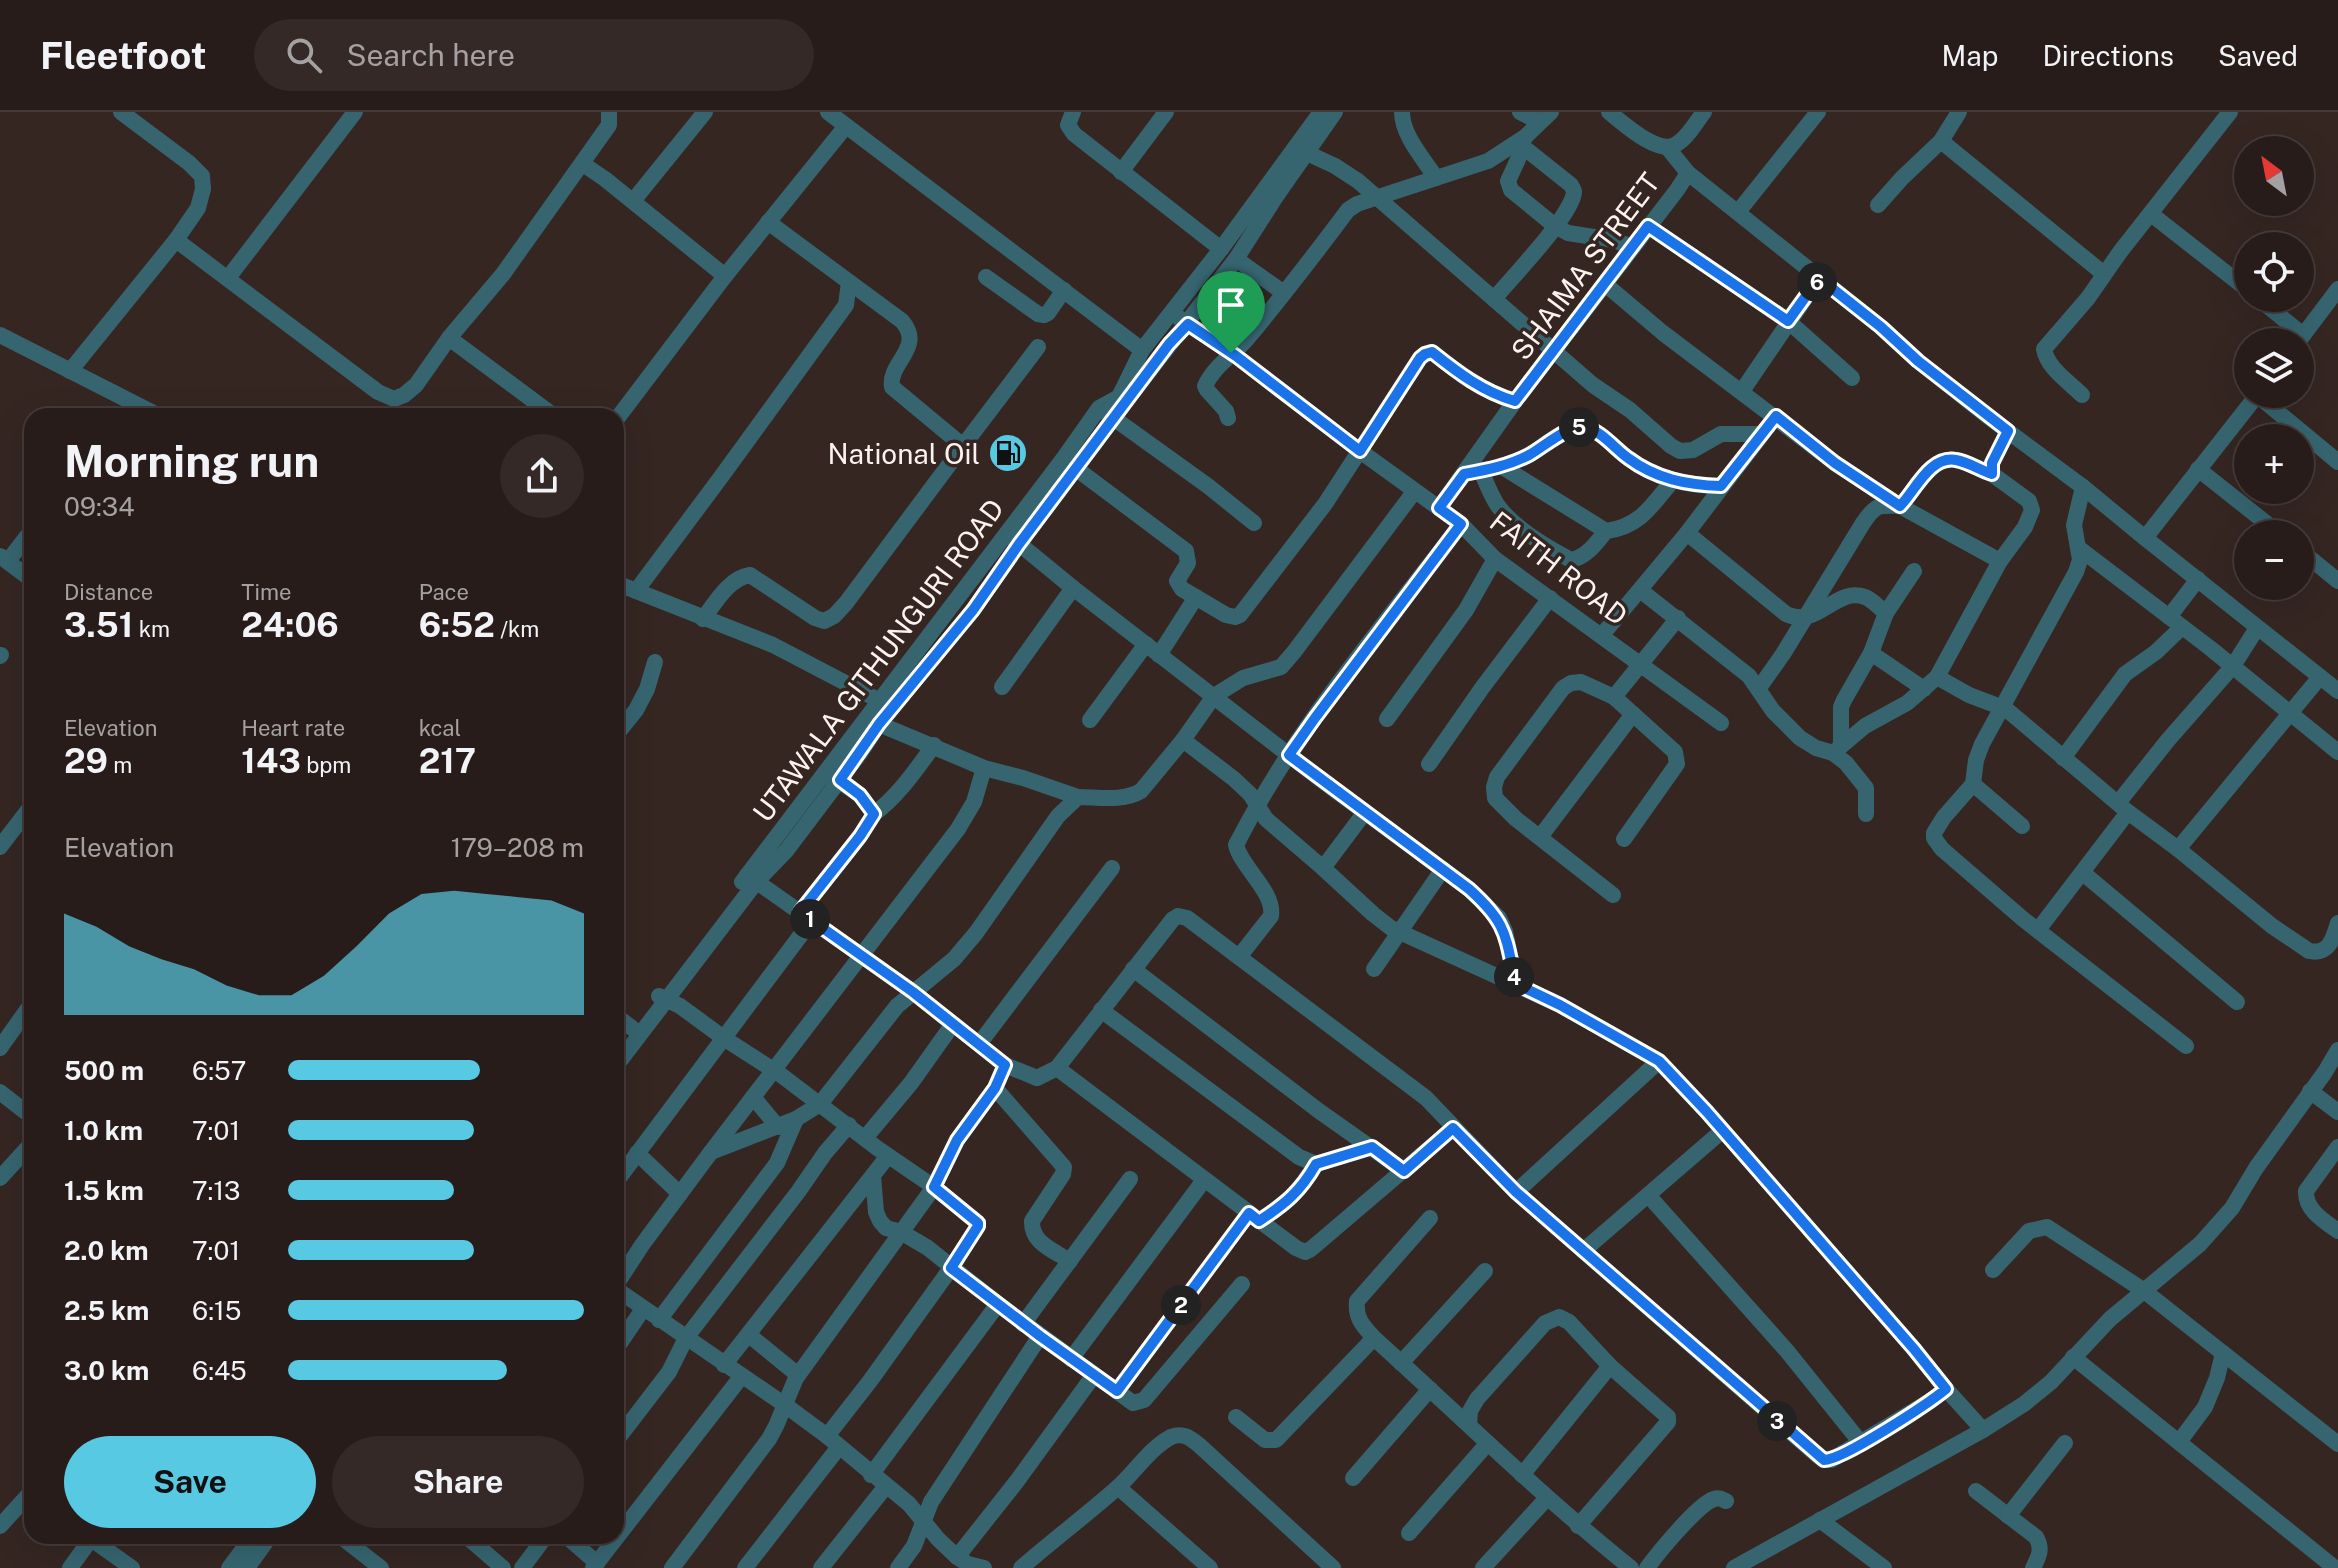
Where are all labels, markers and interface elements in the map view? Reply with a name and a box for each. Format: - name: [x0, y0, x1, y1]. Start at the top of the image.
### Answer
- search box: [254, 19, 814, 91]
- text: Fleetfoot: [40, 33, 206, 78]
- icon: search: [282, 33, 326, 77]
- text: Search here: [346, 37, 515, 73]
- text: Map: [1942, 39, 1998, 72]
- text: Directions: [2042, 39, 2174, 72]
- text: Saved: [2218, 39, 2298, 72]
- north arrow: [2234, 136, 2314, 216]
- map controls: [2234, 136, 2314, 600]
- street label: SHAIMA STREET: [1504, 166, 1666, 366]
- button: locate: [2234, 232, 2314, 312]
- pin: 6: [1797, 262, 1837, 302]
- text: 6: [1810, 269, 1824, 295]
- pin: [1197, 271, 1265, 353]
- icon: arrive: [1209, 283, 1253, 327]
- button: layers: [2234, 328, 2314, 408]
- pin: 5: [1559, 407, 1599, 447]
- text: 5: [1572, 414, 1586, 440]
- button: +: [2234, 424, 2314, 504]
- fuel station icon: National Oil: [987, 432, 1029, 474]
- button: share: [500, 434, 584, 518]
- text: Morning run: [64, 435, 319, 487]
- place label: National Oil: [828, 437, 980, 470]
- text: 09:34: [64, 491, 135, 522]
- street label: UTAWALA GITHUNGURI ROAD: [746, 492, 1010, 828]
- street label: FAITH ROAD: [1484, 504, 1634, 632]
- button: −: [2234, 520, 2314, 600]
- text: Distance: [64, 579, 153, 605]
- text: Time: [241, 579, 291, 605]
- text: Pace: [419, 579, 469, 605]
- text: 3.51: [64, 605, 133, 645]
- text: 24:06: [241, 605, 339, 645]
- text: 6:52: [419, 605, 495, 645]
- text: km: [133, 616, 170, 642]
- text: /km: [495, 616, 539, 642]
- text: Elevation: [64, 715, 157, 741]
- text: Heart rate: [241, 715, 345, 741]
- text: kcal: [419, 715, 461, 741]
- text: 29: [64, 741, 108, 781]
- text: 143: [241, 741, 301, 781]
- text: 217: [419, 741, 476, 781]
- text: m: [108, 752, 132, 778]
- text: bpm: [301, 752, 351, 778]
- text: Elevation: [64, 832, 174, 863]
- text: 179–208 m: [451, 832, 584, 863]
- pin: 1: [790, 899, 830, 939]
- text: 1: [805, 906, 815, 932]
- pin: 4: [1494, 957, 1534, 997]
- text: 4: [1507, 964, 1521, 990]
- text: 500 m: [64, 1055, 144, 1086]
- text: 6:57: [192, 1055, 246, 1086]
- text: 1.0 km: [64, 1115, 143, 1146]
- text: 7:01: [192, 1115, 240, 1146]
- text: 1.5 km: [64, 1175, 144, 1206]
- text: 7:13: [192, 1175, 240, 1206]
- text: 2.0 km: [64, 1235, 149, 1266]
- text: 7:01: [192, 1235, 240, 1266]
- pin: 2: [1161, 1285, 1201, 1325]
- text: 2: [1174, 1292, 1188, 1318]
- text: 2.5 km: [64, 1295, 149, 1326]
- text: 6:15: [192, 1295, 241, 1326]
- text: 3.0 km: [64, 1355, 149, 1386]
- text: 6:45: [192, 1355, 247, 1386]
- pin: 3: [1757, 1401, 1797, 1441]
- text: 3: [1770, 1408, 1784, 1434]
- button: Save: [64, 1436, 316, 1528]
- button: Share: [332, 1436, 584, 1528]

